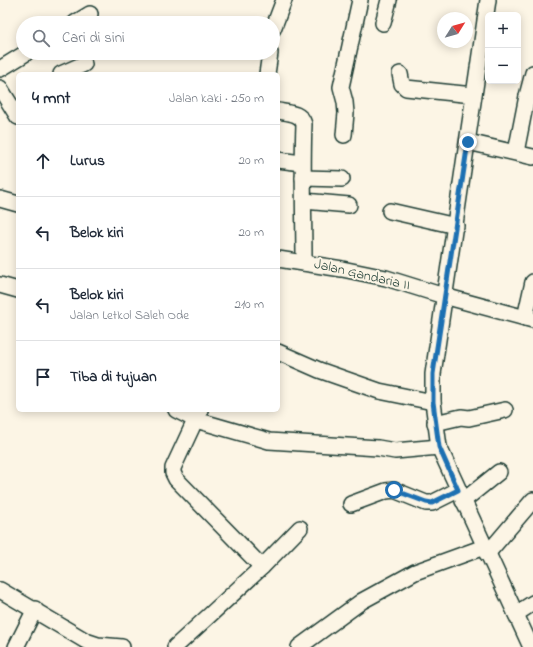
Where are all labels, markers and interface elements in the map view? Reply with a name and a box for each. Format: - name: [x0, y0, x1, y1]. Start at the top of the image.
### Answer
- north arrow: [437, 12, 473, 48]
- map controls: [485, 12, 521, 84]
- button: +: [485, 12, 521, 48]
- search box: [16, 16, 280, 60]
- icon: search: [30, 27, 52, 49]
- text: Cari di sini: [62, 27, 125, 49]
- button: −: [485, 48, 521, 84]
- text: 4 mnt: [32, 86, 71, 111]
- text: Jalan kaki · 250 m: [169, 89, 264, 108]
- route end: [459, 133, 477, 151]
- icon: ahead: [32, 150, 54, 172]
- text: Lurus: [70, 150, 105, 172]
- text: 20 m: [239, 151, 264, 170]
- icon: left: [32, 222, 54, 244]
- text: Belok kiri: [70, 222, 124, 244]
- text: 20 m: [239, 223, 264, 242]
- street label: Jalan Gandaria II: [312, 254, 412, 296]
- text: Belok kiri: [70, 284, 124, 306]
- icon: left: [32, 294, 54, 316]
- text: 210 m: [234, 295, 264, 314]
- text: Jalan Letkol Saleh Ode: [70, 306, 189, 325]
- icon: arrive: [32, 366, 54, 388]
- text: Tiba di tujuan: [70, 366, 157, 388]
- route start: [385, 481, 403, 499]

